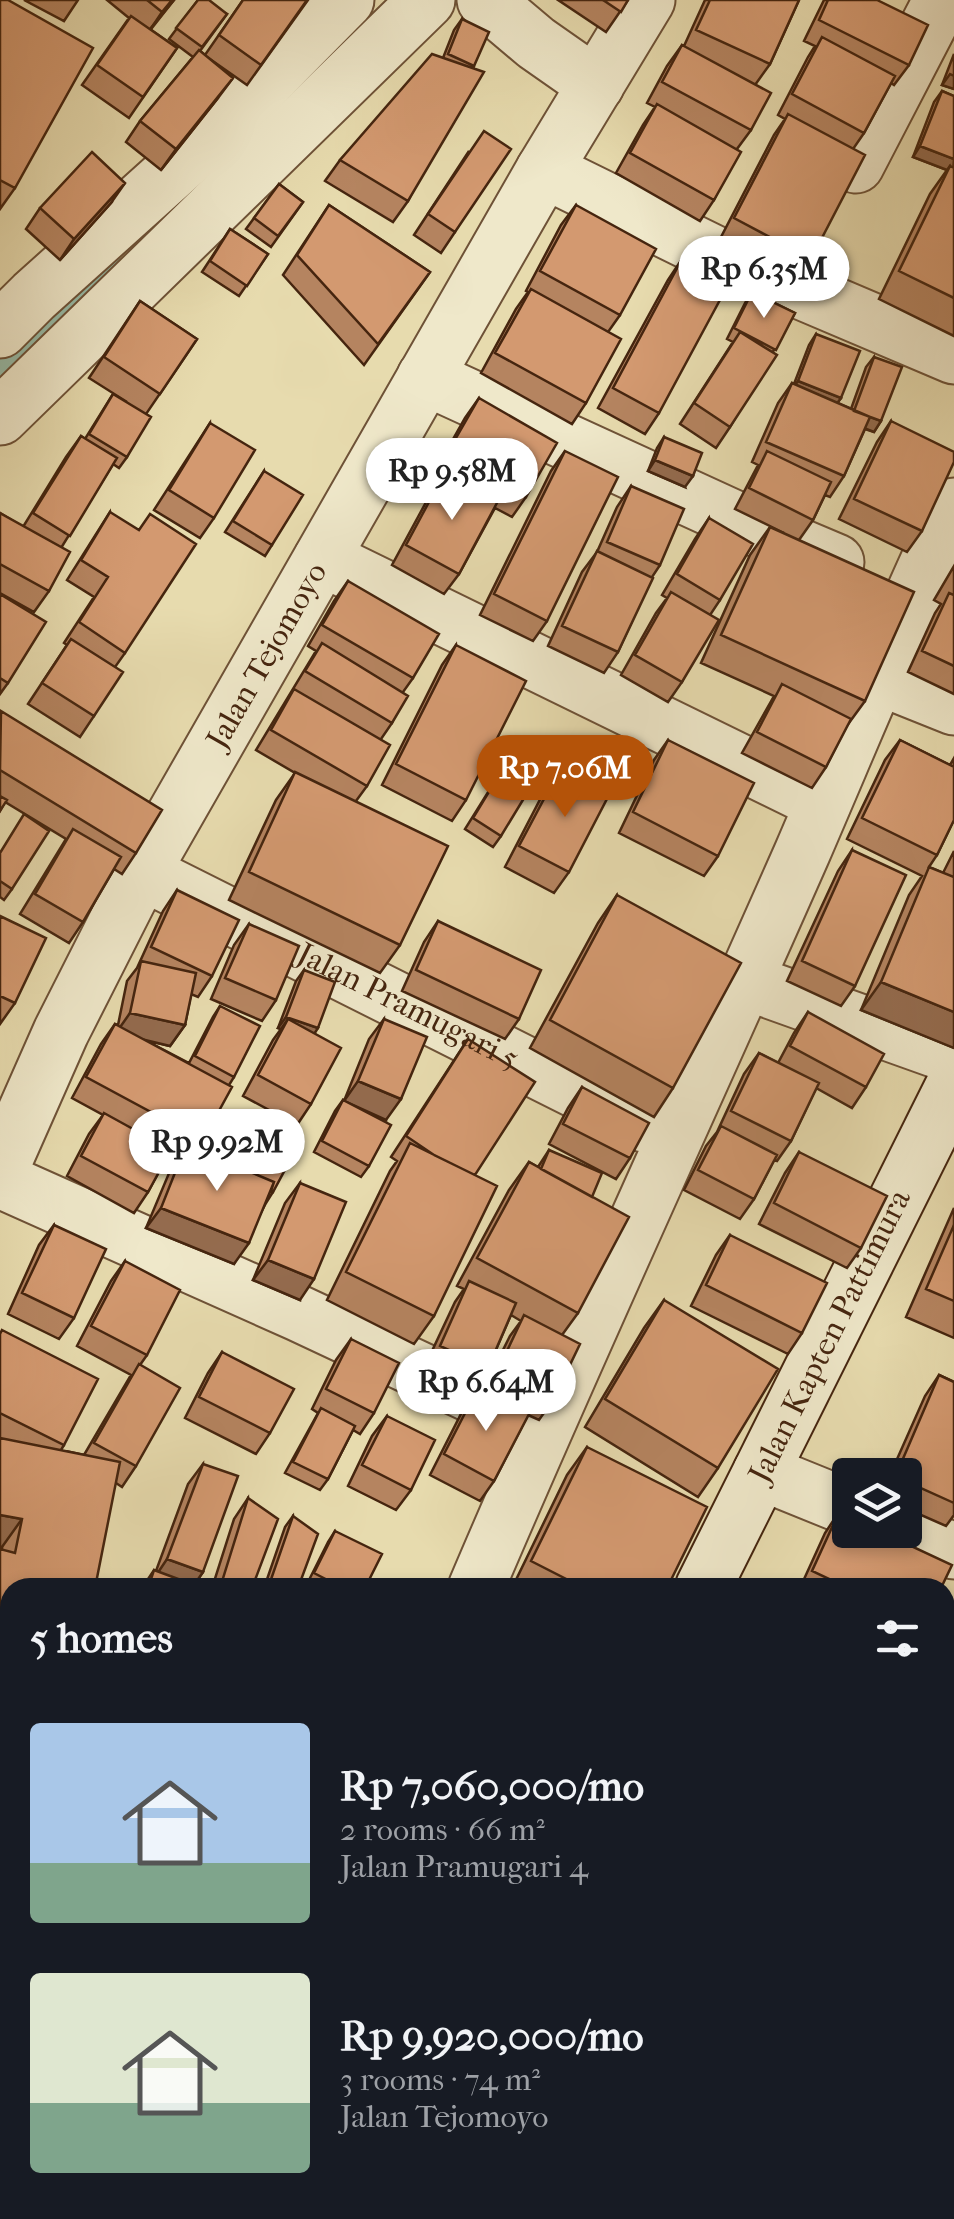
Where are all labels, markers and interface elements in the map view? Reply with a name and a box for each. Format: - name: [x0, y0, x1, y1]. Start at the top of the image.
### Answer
- pin: Rp 6.35M: [661, 236, 867, 321]
- text: Rp 6.35M: [700, 250, 828, 287]
- pin: Rp 9.58M: [349, 438, 555, 523]
- text: Rp 9.58M: [388, 452, 516, 489]
- street label: Jalan Tejomoyo: [197, 556, 334, 758]
- pin: Rp 7.06M: [462, 735, 668, 820]
- text: Rp 7.06M: [499, 749, 631, 786]
- street label: Jalan Pramugari 5: [289, 933, 525, 1077]
- pin: Rp 9.92M: [114, 1109, 320, 1194]
- text: Rp 9.92M: [151, 1123, 283, 1160]
- street label: Jalan Kapten Pattimura: [739, 1182, 918, 1491]
- pin: Rp 6.64M: [383, 1349, 589, 1434]
- text: Rp 6.64M: [418, 1363, 554, 1400]
- map controls: [832, 1458, 922, 1548]
- button: layers: [832, 1458, 922, 1548]
- icon: filters: [870, 1611, 925, 1666]
- text: 5 homes: [30, 1614, 173, 1663]
- text: Rp 7,060,000/mo: [340, 1762, 644, 1811]
- icon: home: [110, 1763, 230, 1883]
- text: 2 rooms · 66 m²: [340, 1811, 545, 1848]
- text: Jalan Pramugari 4: [340, 1848, 588, 1885]
- text: Rp 9,920,000/mo: [340, 2012, 643, 2061]
- icon: home: [110, 2013, 230, 2133]
- text: 3 rooms · 74 m²: [340, 2061, 540, 2098]
- text: Jalan Tejomoyo: [340, 2098, 548, 2135]

